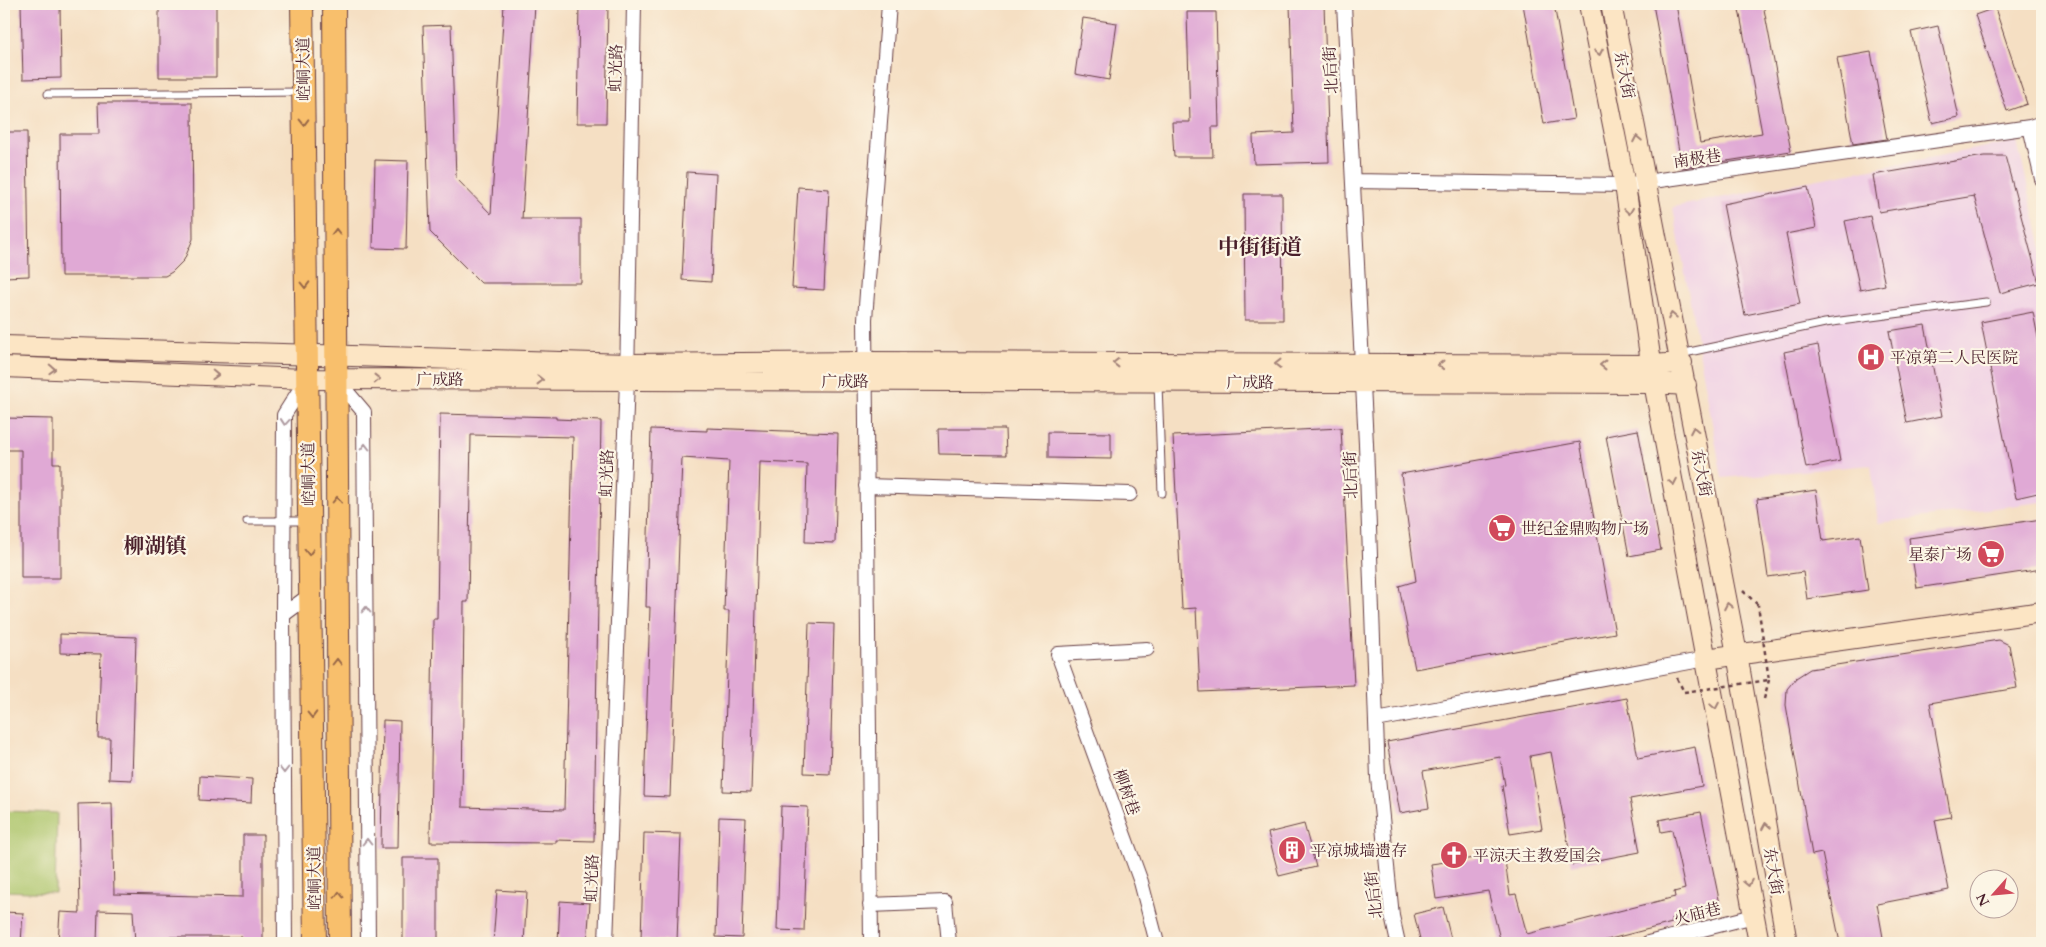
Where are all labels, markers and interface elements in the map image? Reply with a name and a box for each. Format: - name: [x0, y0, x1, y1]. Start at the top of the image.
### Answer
- street label: 崆峒大道: [292, 37, 316, 101]
- street label: 虹光路: [605, 44, 627, 92]
- street label: 北后街: [1319, 45, 1343, 94]
- one-way arrow: [1593, 47, 1603, 56]
- street label: 东大街: [1609, 50, 1639, 101]
- one-way arrow: [298, 119, 309, 127]
- one-way arrow: [1633, 134, 1643, 143]
- street label: 南极巷: [1672, 145, 1722, 173]
- one-way arrow: [1623, 208, 1634, 216]
- one-way arrow: [330, 228, 341, 236]
- district label: 中街街道: [1218, 233, 1302, 262]
- one-way arrow: [300, 282, 310, 289]
- one-way arrow: [1667, 311, 1678, 320]
- hospital icon: 平凉第二人民医院: [1856, 342, 1886, 372]
- place label: 平凉第二人民医院: [1890, 347, 2018, 369]
- one-way arrow: [1111, 358, 1119, 368]
- one-way arrow: [1274, 359, 1282, 369]
- one-way arrow: [1436, 360, 1444, 370]
- one-way arrow: [1599, 360, 1606, 370]
- one-way arrow: [49, 364, 57, 374]
- street label: 广成路: [416, 369, 464, 391]
- one-way arrow: [211, 370, 219, 381]
- street label: 广成路: [821, 371, 869, 393]
- street label: 广成路: [1226, 372, 1274, 394]
- one-way arrow: [374, 374, 382, 384]
- one-way arrow: [536, 375, 544, 385]
- one-way arrow: [280, 418, 291, 426]
- one-way arrow: [1690, 425, 1700, 434]
- street label: 崆峒大道: [297, 442, 321, 506]
- one-way arrow: [359, 443, 370, 451]
- street label: 东大街: [1686, 448, 1716, 499]
- street label: 虹光路: [595, 449, 619, 497]
- street label: 北后街: [1339, 451, 1363, 499]
- one-way arrow: [1667, 478, 1678, 487]
- one-way arrow: [332, 495, 342, 503]
- supermarket icon: 世纪金鼎购物广场: [1487, 513, 1517, 543]
- place label: 世纪金鼎购物广场: [1521, 518, 1649, 540]
- district label: 柳湖镇: [124, 532, 187, 561]
- supermarket icon: 星泰广场: [1976, 539, 2006, 569]
- place label: 星泰广场: [1908, 544, 1972, 566]
- one-way arrow: [304, 549, 314, 557]
- one-way arrow: [1723, 602, 1733, 611]
- one-way arrow: [361, 605, 371, 613]
- one-way arrow: [332, 658, 343, 666]
- one-way arrow: [1709, 702, 1719, 711]
- one-way arrow: [307, 712, 317, 719]
- street label: 柳树巷: [1108, 766, 1145, 819]
- one-way arrow: [279, 767, 289, 775]
- one-way arrow: [1762, 822, 1772, 831]
- building icon: 平凉城墙遗存: [1277, 835, 1307, 865]
- one-way arrow: [362, 838, 372, 846]
- place label: 平凉城墙遗存: [1311, 840, 1407, 862]
- church icon: 平涼天主教爱国会: [1439, 840, 1469, 870]
- place label: 平涼天主教爱国会: [1473, 845, 1601, 867]
- street label: 崆峒大道: [303, 846, 327, 910]
- street label: 东大街: [1758, 846, 1788, 897]
- street label: 虹光路: [580, 854, 604, 902]
- street label: 北后街: [1360, 870, 1388, 920]
- north arrow: [1968, 870, 2018, 920]
- one-way arrow: [1742, 879, 1752, 888]
- one-way arrow: [334, 890, 344, 898]
- text: N: [1972, 890, 1994, 909]
- street label: 火庙巷: [1671, 897, 1723, 930]

